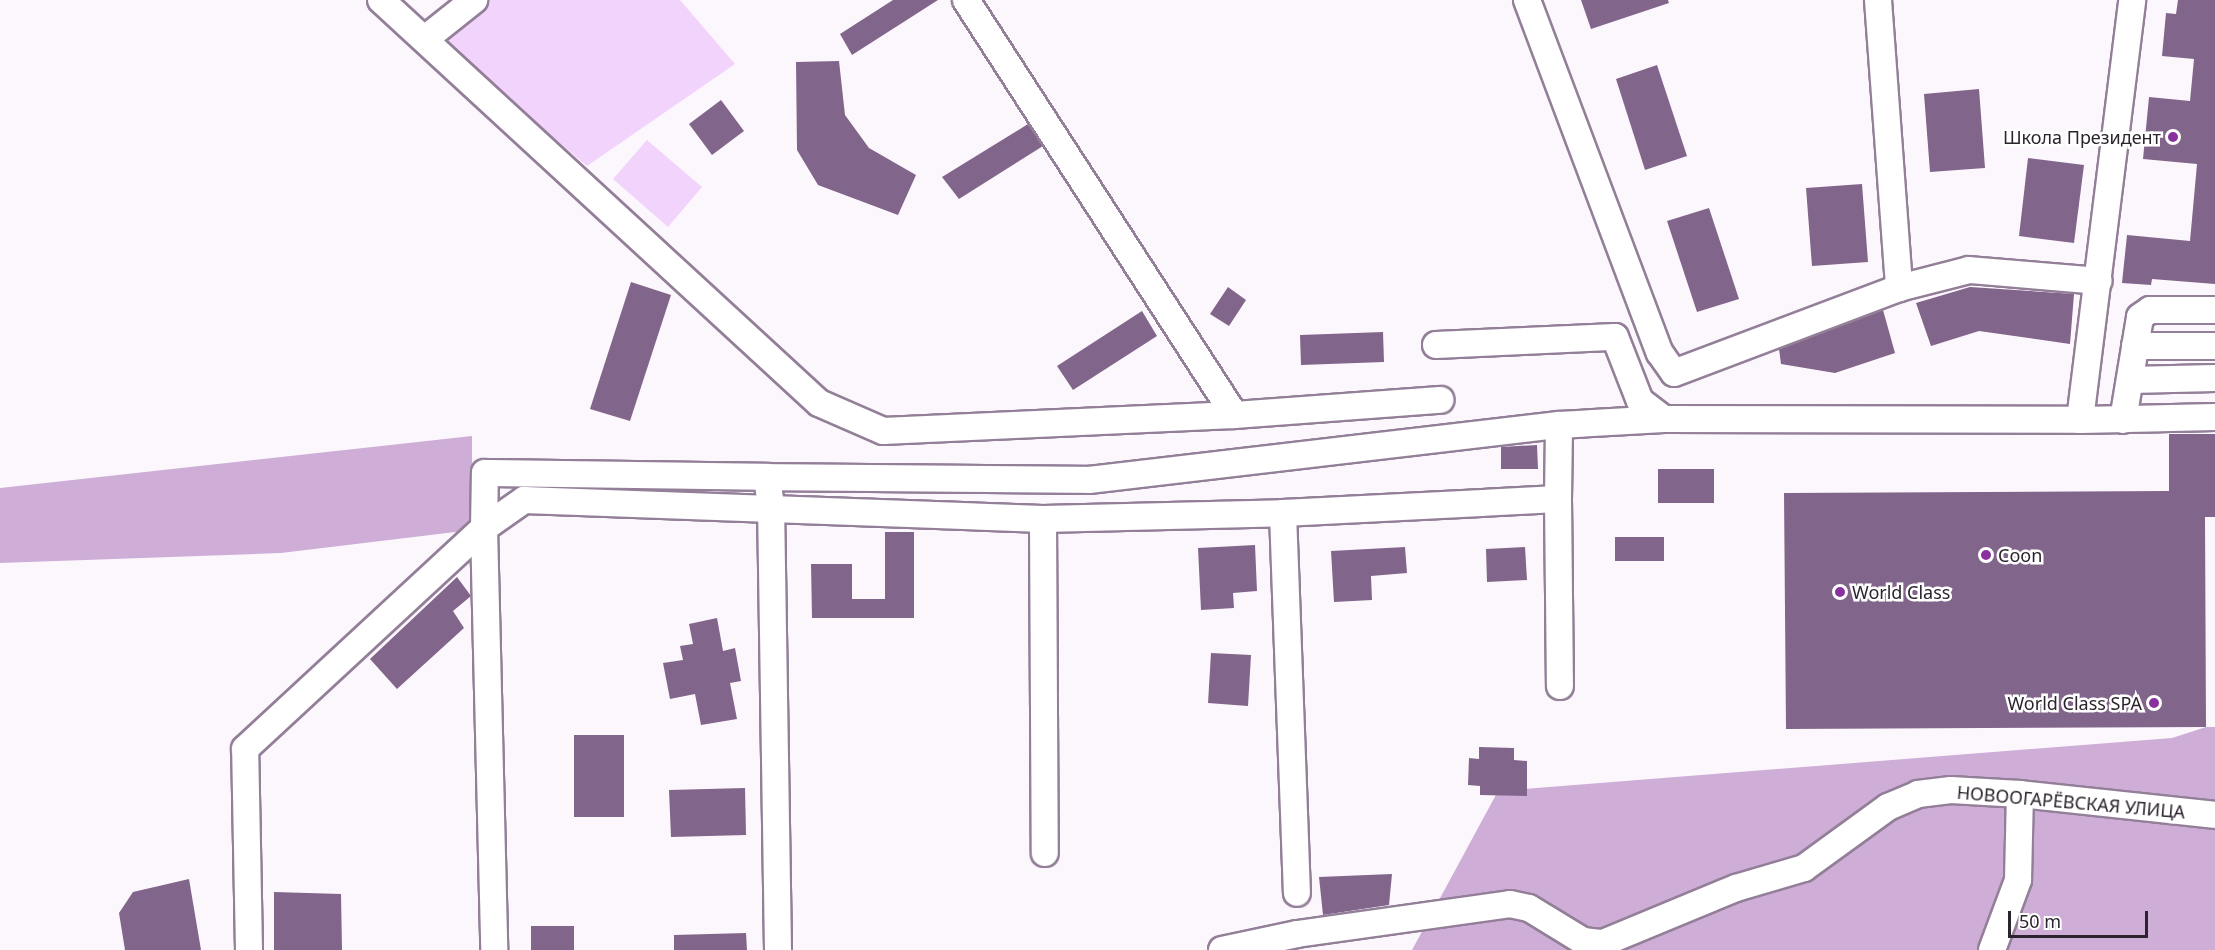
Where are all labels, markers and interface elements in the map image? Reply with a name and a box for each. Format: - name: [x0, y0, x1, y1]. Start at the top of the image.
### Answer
- place label: Школа Президент: [2003, 126, 2161, 148]
- marker: Школа Президент: [2166, 130, 2180, 144]
- place label: Coon: [1998, 544, 2042, 566]
- marker: Coon: [1979, 548, 1993, 562]
- place label: World Class: [1852, 581, 1950, 603]
- marker: World Class: [1833, 585, 1847, 599]
- place label: World Class SPA: [2007, 692, 2142, 714]
- marker: World Class SPA: [2147, 696, 2161, 710]
- street label: НОВООГАРЁВСКАЯ УЛИЦА: [1956, 781, 2186, 823]
- scale bar: [2011, 899, 2150, 937]
- text: 50 m: [2019, 909, 2061, 933]

